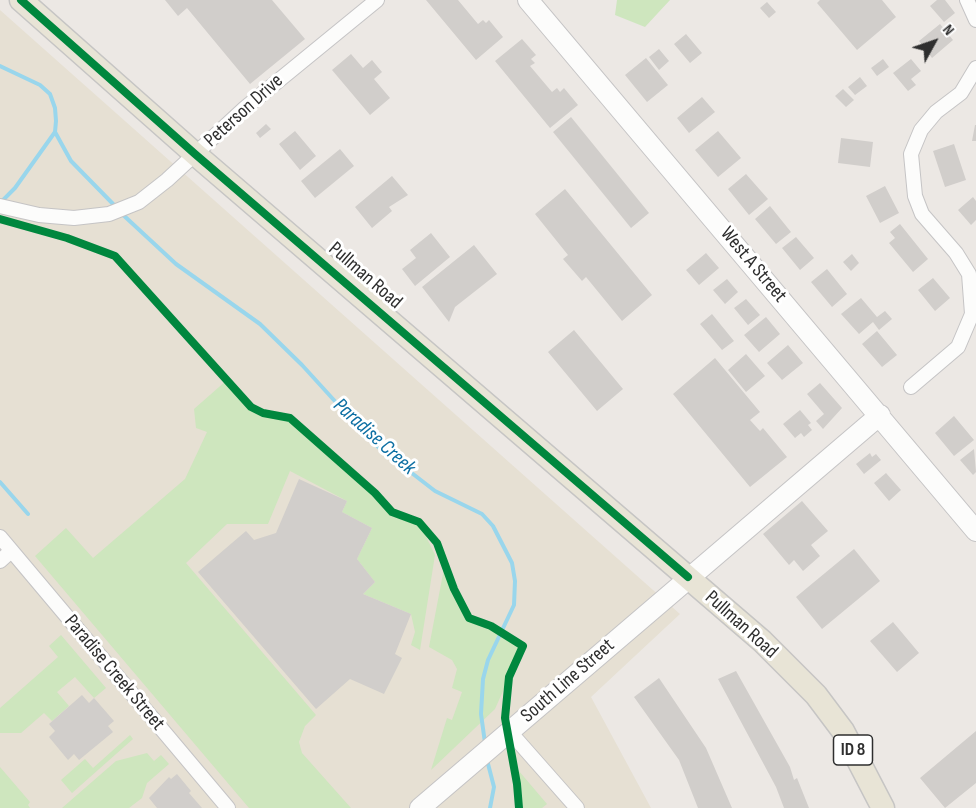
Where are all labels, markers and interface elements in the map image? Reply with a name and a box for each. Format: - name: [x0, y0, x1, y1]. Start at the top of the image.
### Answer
- north arrow: [904, 12, 964, 72]
- text: N: [938, 21, 958, 39]
- street label: Peterson Drive: [200, 69, 288, 153]
- street label: West A Street: [715, 222, 791, 308]
- street label: Pullman Road: [323, 237, 407, 315]
- water label: Paradise Creek: [328, 393, 420, 481]
- street label: Pullman Road: [700, 586, 782, 664]
- street label: Paradise Creek Street: [59, 610, 169, 736]
- street label: South Line Street: [516, 634, 620, 728]
- road number: ID 8: [834, 735, 872, 765]

